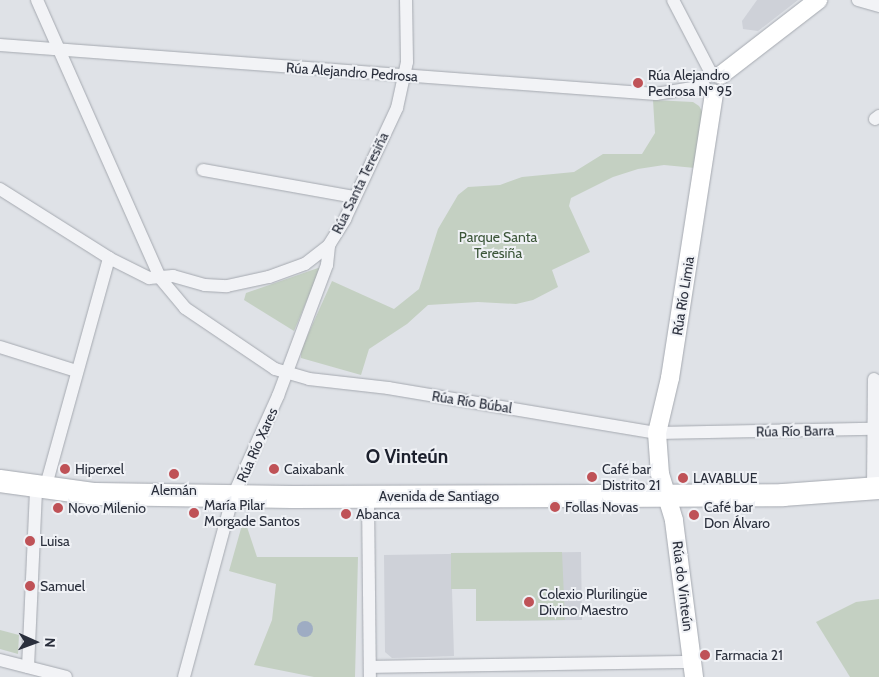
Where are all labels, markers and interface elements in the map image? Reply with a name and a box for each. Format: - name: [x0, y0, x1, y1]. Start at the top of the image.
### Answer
- street label: Rúa Alejandro Pedrosa: [286, 59, 418, 85]
- place label: Rúa Alejandro Pedrosa Nº 95: [648, 67, 732, 100]
- marker: Rúa Alejandro Pedrosa Nº 95: [632, 77, 644, 89]
- street label: Rúa Santa Teresiña: [328, 129, 392, 237]
- park label: Parque Santa Teresiña: [459, 229, 537, 262]
- street label: Rúa Río Limia: [668, 255, 698, 337]
- street label: Rúa Río Búbal: [431, 387, 513, 417]
- street label: Rúa Río Xares: [233, 405, 281, 485]
- street label: Rúa Río Barra: [756, 422, 834, 440]
- district label: O Vinteún: [366, 446, 448, 468]
- place label: Hiperxel: [75, 461, 124, 477]
- place label: Caixabank: [284, 461, 344, 477]
- place label: Café bar Distrito 21: [602, 461, 660, 494]
- marker: Hiperxel: [59, 463, 71, 475]
- marker: Caixabank: [268, 463, 280, 475]
- marker: Alemán: [168, 468, 180, 480]
- place label: LAVABLUE: [693, 470, 757, 486]
- marker: Café bar Distrito 21: [586, 471, 598, 483]
- marker: LAVABLUE: [677, 472, 689, 484]
- place label: Alemán: [151, 482, 197, 498]
- street label: Avenida de Santiago: [379, 488, 499, 504]
- place label: María Pilar Morgade Santos: [204, 497, 300, 530]
- place label: Follas Novas: [565, 499, 638, 515]
- place label: Café bar Don Álvaro: [704, 499, 770, 532]
- place label: Novo Milenio: [68, 500, 146, 516]
- marker: Follas Novas: [549, 501, 561, 513]
- marker: Novo Milenio: [52, 502, 64, 514]
- place label: Abanca: [356, 506, 400, 522]
- marker: María Pilar Morgade Santos: [188, 507, 200, 519]
- marker: Abanca: [340, 508, 352, 520]
- marker: Café bar Don Álvaro: [688, 509, 700, 521]
- place label: Luisa: [40, 533, 70, 549]
- marker: Luisa: [24, 535, 36, 547]
- street label: Rúa do Vinteún: [669, 540, 697, 632]
- place label: Samuel: [40, 578, 85, 594]
- marker: Samuel: [24, 580, 36, 592]
- place label: Colexio Plurilingüe Divino Maestro: [539, 586, 647, 618]
- marker: Colexio Plurilingüe Divino Maestro: [523, 596, 535, 608]
- north arrow: [10, 617, 60, 667]
- text: N: [41, 637, 59, 648]
- place label: Farmacia 21: [715, 647, 783, 663]
- marker: Farmacia 21: [699, 649, 711, 661]

